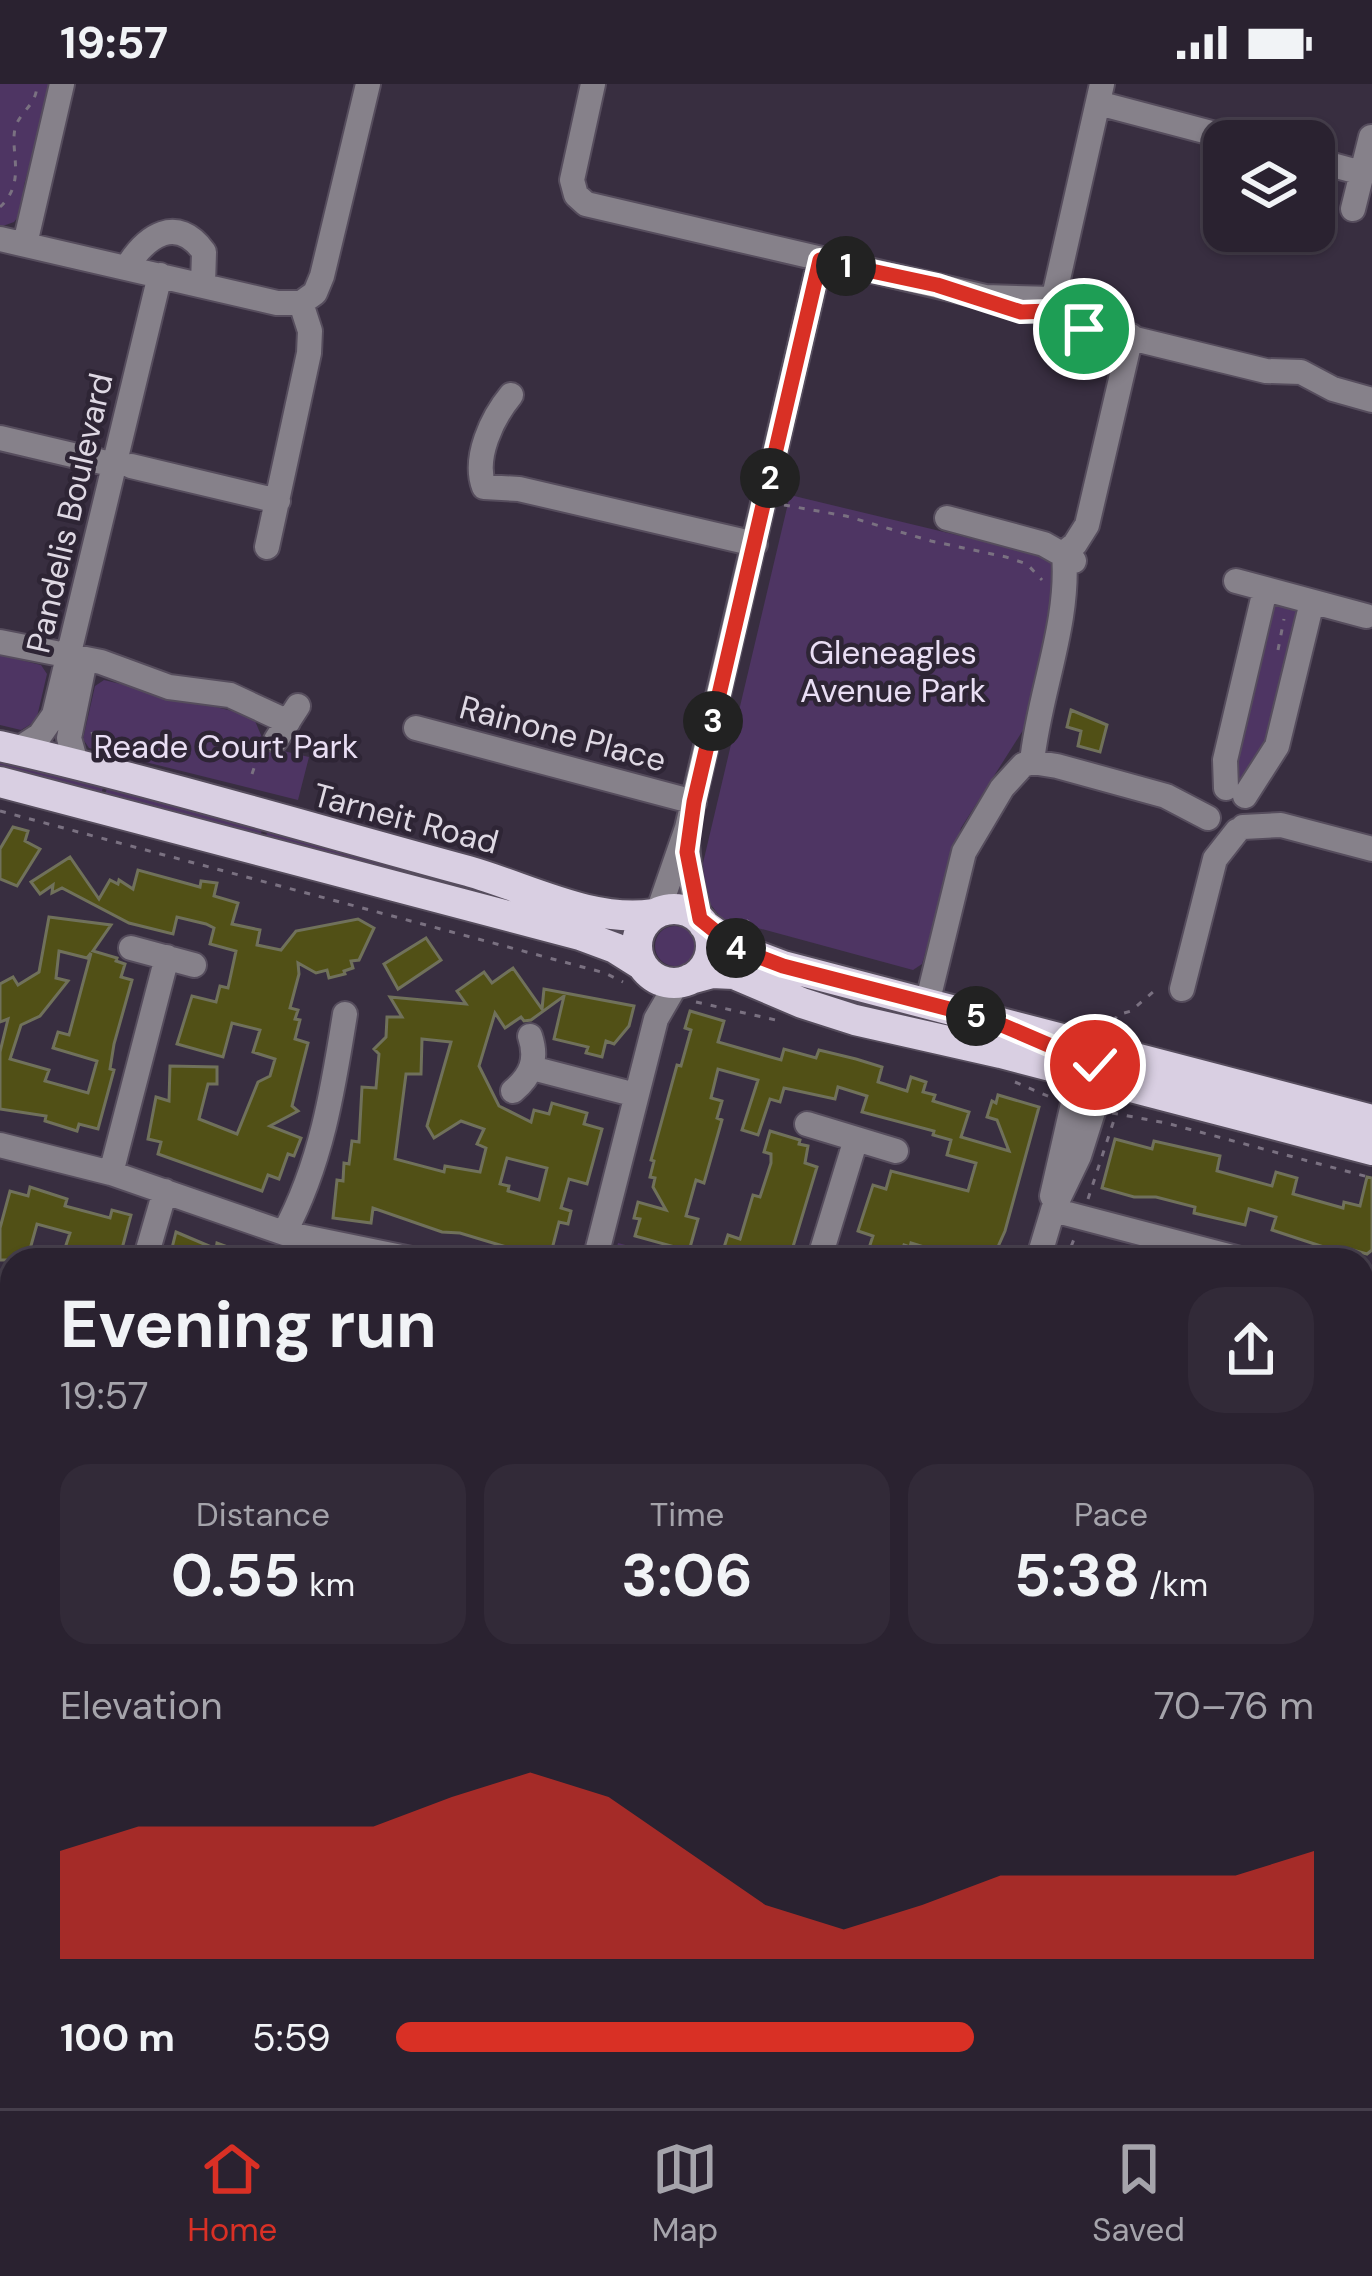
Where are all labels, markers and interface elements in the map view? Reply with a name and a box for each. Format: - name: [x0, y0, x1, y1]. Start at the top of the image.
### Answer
- text: 19:57: [60, 13, 168, 72]
- map controls: [1203, 120, 1335, 252]
- button: layers: [1203, 120, 1335, 252]
- pin: 1: [816, 236, 876, 296]
- text: 1: [840, 244, 852, 287]
- pin: [1033, 278, 1135, 380]
- icon: arrive: [1051, 296, 1117, 362]
- street label: Pandelis Boulevard: [16, 369, 123, 657]
- pin: 2: [740, 448, 800, 508]
- text: 2: [760, 456, 780, 499]
- park label: Gleneagles Avenue Park: [800, 631, 986, 712]
- street label: Rainone Place: [455, 685, 671, 782]
- pin: 3: [683, 691, 743, 751]
- text: 3: [703, 699, 723, 742]
- park label: Reade Court Park: [94, 725, 359, 768]
- street label: Tarneit Road: [308, 773, 503, 864]
- pin: 4: [706, 918, 766, 978]
- text: 4: [725, 926, 747, 969]
- pin: 5: [946, 986, 1006, 1046]
- text: 5: [966, 994, 986, 1037]
- pin: [1044, 1014, 1146, 1116]
- icon: check: [1062, 1032, 1128, 1098]
- text: Evening run: [60, 1282, 437, 1367]
- button: share: [1188, 1287, 1314, 1413]
- text: 19:57: [60, 1370, 149, 1421]
- text: Distance: [196, 1493, 330, 1536]
- text: Time: [650, 1493, 724, 1536]
- text: Pace: [1074, 1493, 1148, 1536]
- text: 0.55: [171, 1536, 300, 1615]
- text: 3:06: [621, 1536, 753, 1615]
- text: 5:38: [1014, 1536, 1140, 1615]
- text: km: [300, 1563, 355, 1606]
- text: /km: [1140, 1563, 1208, 1606]
- text: Elevation: [60, 1680, 223, 1731]
- text: 70–76 m: [1154, 1680, 1314, 1731]
- text: 100 m: [60, 2012, 175, 2063]
- text: 5:59: [252, 2012, 331, 2063]
- tab: Home: [187, 2136, 277, 2251]
- tab: Map: [652, 2136, 718, 2251]
- tab: Saved: [1092, 2136, 1185, 2251]

